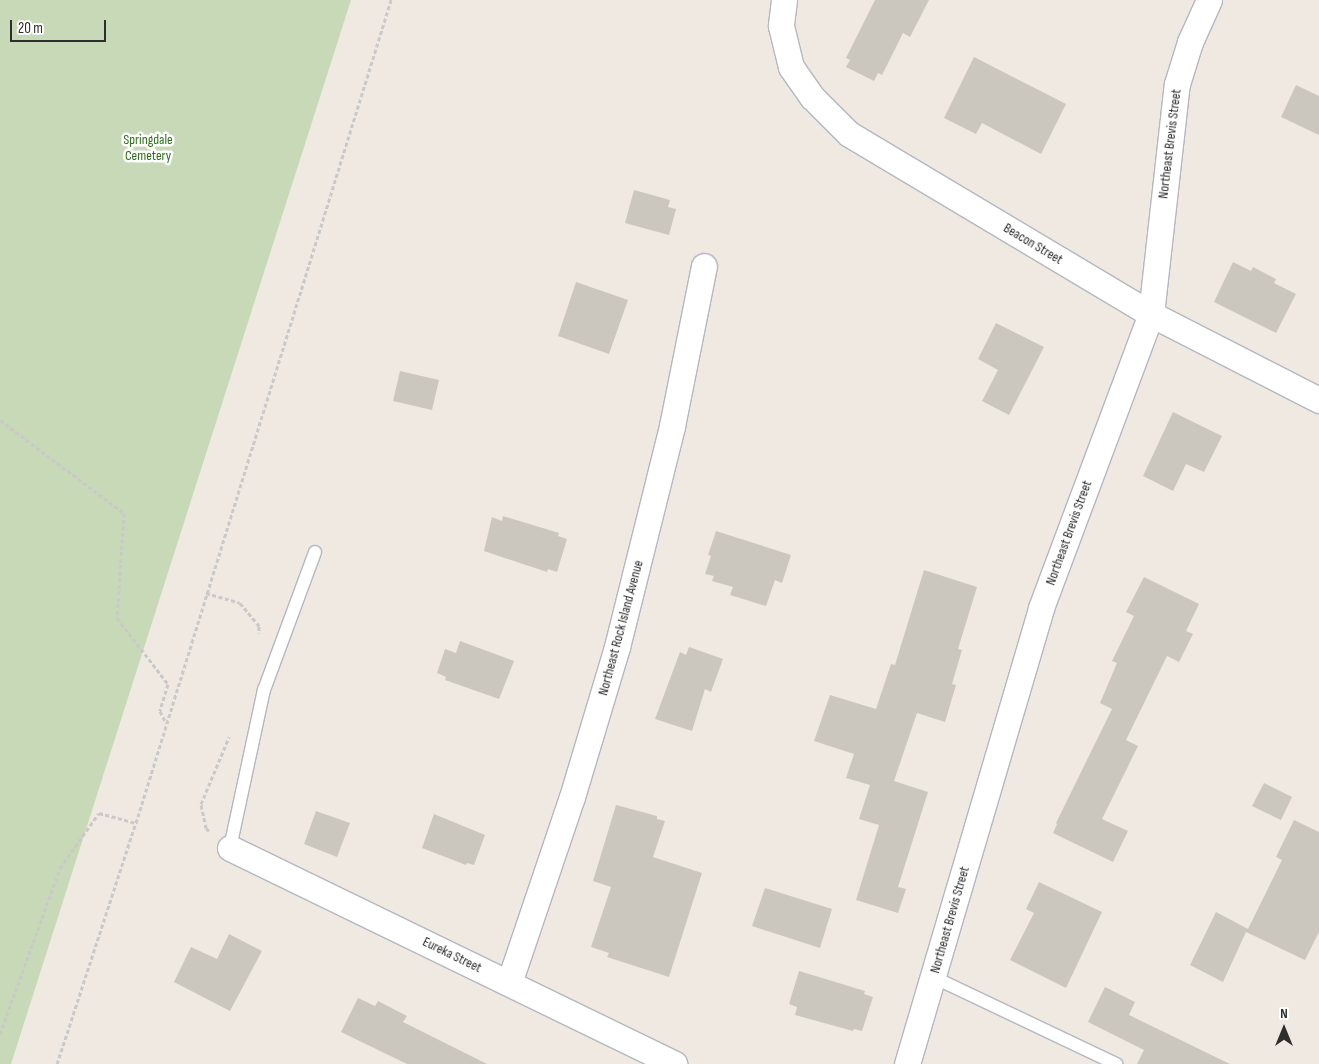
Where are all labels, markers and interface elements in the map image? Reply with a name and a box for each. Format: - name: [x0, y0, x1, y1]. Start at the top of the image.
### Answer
- scale bar: [12, 10, 109, 42]
- text: 20 m: [18, 19, 43, 38]
- street label: Northeast Brevis Street: [1155, 88, 1185, 200]
- park label: Springdale Cemetery: [123, 132, 173, 164]
- street label: Beacon Street: [1000, 220, 1066, 268]
- street label: Northeast Brevis Street: [1042, 478, 1096, 588]
- street label: Northeast Rock Island Avenue: [595, 559, 647, 697]
- street label: Northeast Brevis Street: [927, 865, 973, 975]
- street label: Eureka Street: [420, 934, 484, 976]
- north arrow: [1259, 1004, 1309, 1054]
- text: N: [1280, 1005, 1288, 1022]

